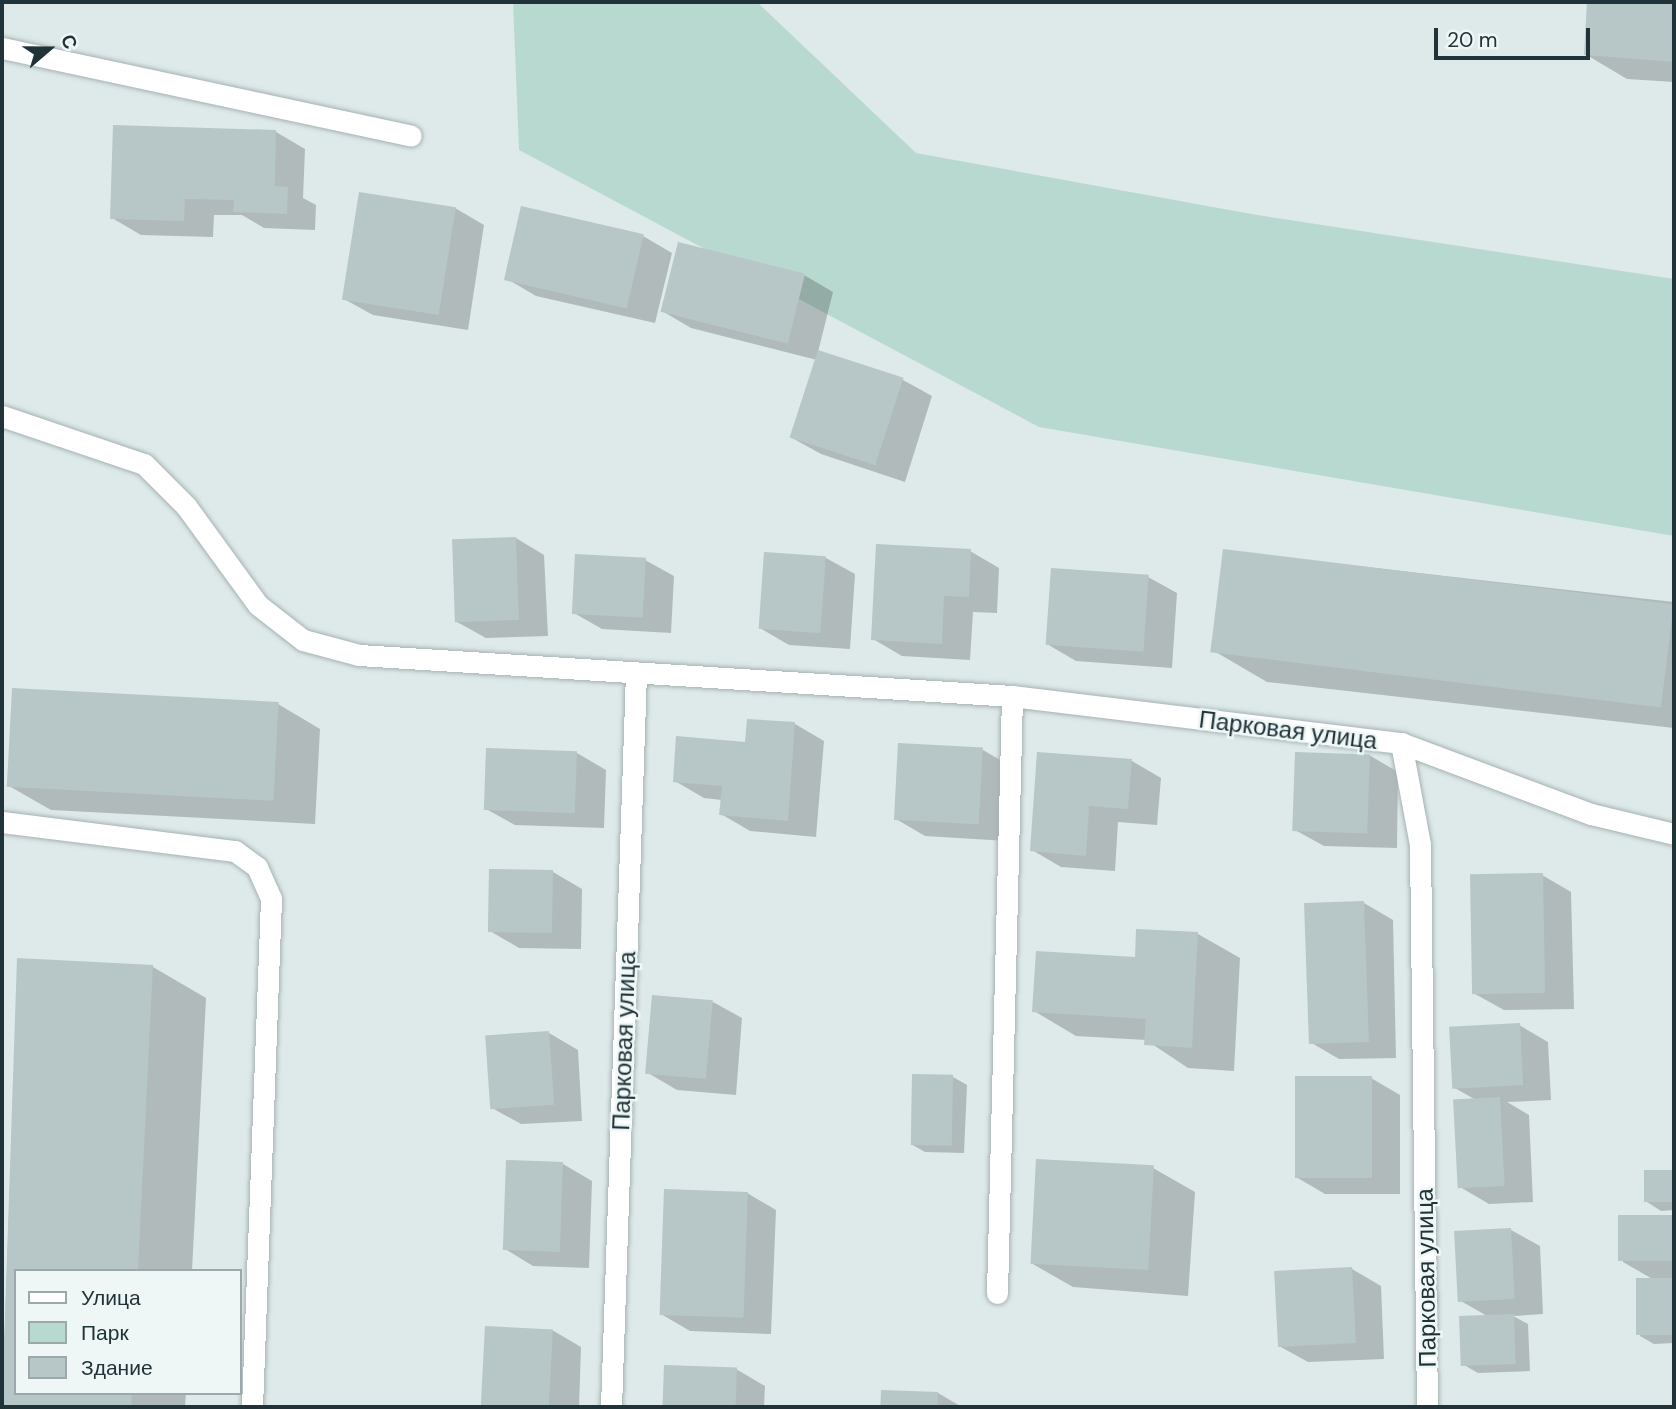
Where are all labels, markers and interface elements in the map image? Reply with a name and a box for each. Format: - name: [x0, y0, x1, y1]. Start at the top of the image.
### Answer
- north arrow: [14, 14, 84, 84]
- scale bar: [1438, 14, 1594, 58]
- text: 20 m: [1447, 26, 1498, 54]
- text: С: [55, 31, 83, 52]
- street label: Парковая улица: [1197, 705, 1379, 755]
- street label: Парковая улица: [606, 951, 642, 1131]
- street label: Парковая улица: [1410, 1188, 1442, 1368]
- legend: [14, 1269, 242, 1395]
- text: Улица: [81, 1284, 141, 1312]
- text: Парк: [81, 1319, 129, 1347]
- text: Здание: [81, 1354, 153, 1382]

